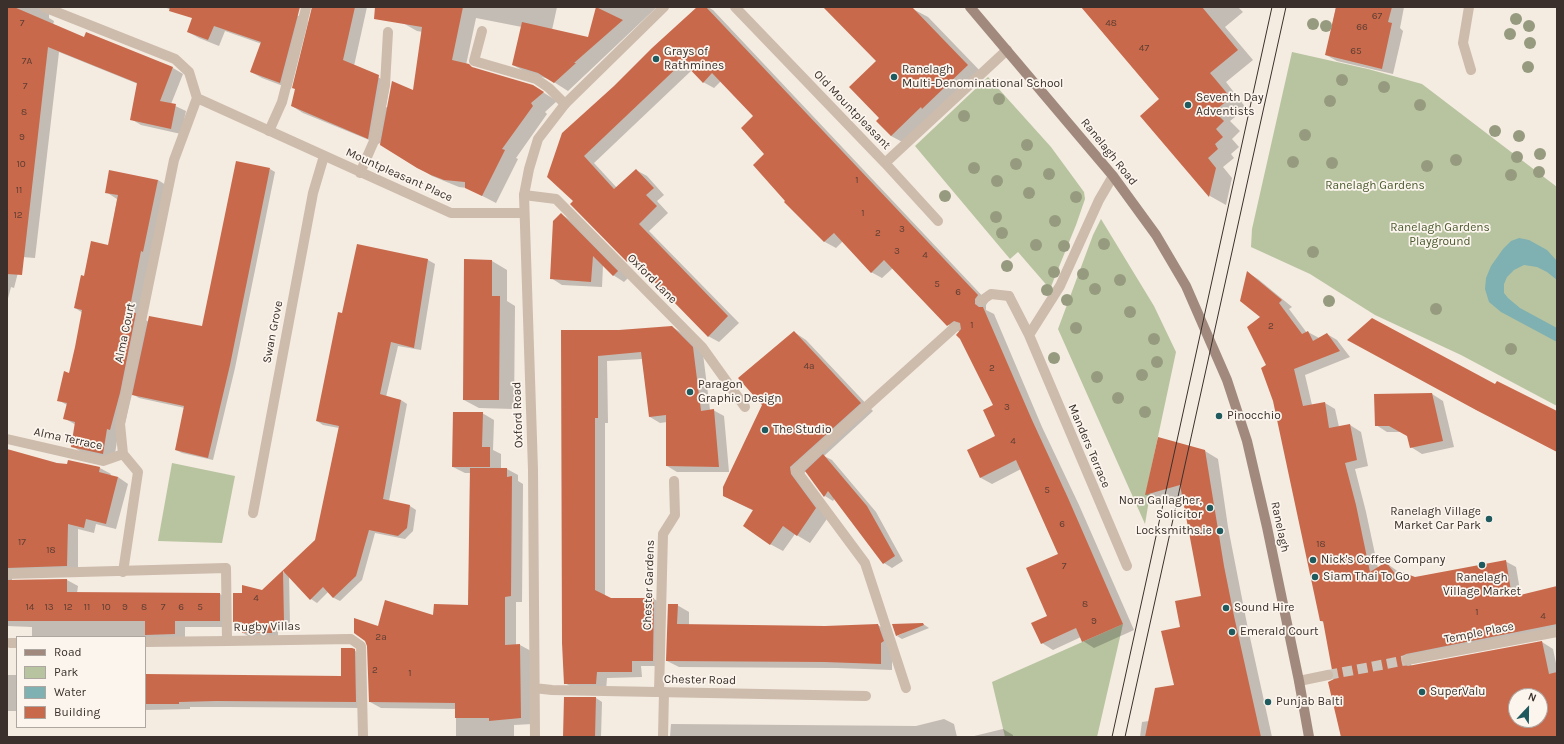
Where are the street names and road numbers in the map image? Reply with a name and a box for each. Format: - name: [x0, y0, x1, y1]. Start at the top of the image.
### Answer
- street label: Old Mountpleasant: [810, 67, 894, 153]
- street label: Ranelagh Road: [1078, 116, 1140, 188]
- street label: Mountpleasant Place: [343, 145, 455, 205]
- street label: Oxford Lane: [624, 251, 680, 307]
- street label: Swan Grove: [260, 299, 286, 365]
- street label: Alma Court: [112, 302, 138, 364]
- street label: Oxford Road: [510, 382, 526, 448]
- street label: Manders Terrace: [1065, 402, 1113, 490]
- street label: Alma Terrace: [32, 425, 104, 453]
- street label: Ranelagh: [1268, 500, 1292, 554]
- street label: Chester Gardens: [640, 540, 658, 630]
- street label: Rugby Villas: [233, 619, 301, 635]
- street label: Temple Place: [1443, 619, 1515, 647]
- street label: Chester Road: [664, 672, 736, 688]

